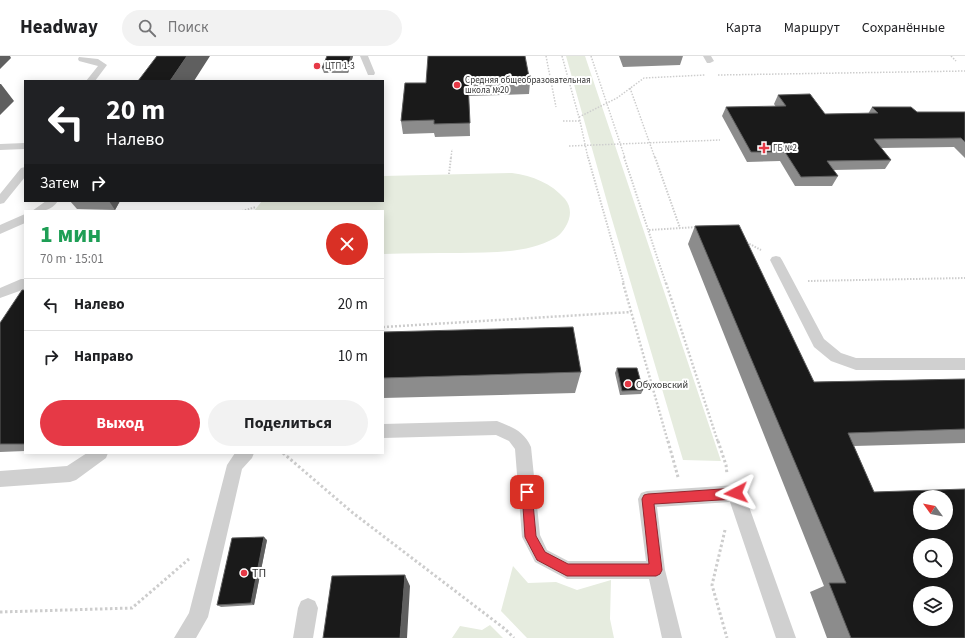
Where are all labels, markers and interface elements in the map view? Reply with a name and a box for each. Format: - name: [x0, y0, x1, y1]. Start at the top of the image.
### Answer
- search box: [122, 10, 402, 46]
- text: Headway: [20, 14, 98, 41]
- icon: search: [136, 17, 158, 39]
- text: Поиск: [168, 17, 208, 38]
- text: Карта: [726, 18, 762, 38]
- text: Маршрут: [784, 18, 840, 38]
- text: Сохранённые: [862, 18, 945, 38]
- place label: ЦТП 1-3: [325, 60, 355, 73]
- marker: ЦТП 1-3: [312, 61, 322, 71]
- place label: Средняя общеобразовательная школа №20: [465, 74, 591, 97]
- marker: Средняя общеобразовательная школа №20: [452, 80, 462, 90]
- text: 20 m: [106, 90, 165, 130]
- icon: left: [40, 96, 92, 148]
- text: Налево: [106, 127, 164, 152]
- marker: ГБ №2: [758, 142, 770, 154]
- place label: ГБ №2: [773, 142, 798, 155]
- icon: right: [87, 172, 109, 194]
- text: Затем: [40, 173, 79, 194]
- text: 1 мин: [40, 217, 101, 252]
- button: close: [326, 223, 368, 265]
- text: 70 m · 15:01: [40, 250, 104, 268]
- icon: left: [40, 294, 62, 316]
- text: Налево: [74, 294, 125, 315]
- text: 20 m: [338, 294, 368, 315]
- icon: right: [40, 346, 62, 368]
- text: Направо: [74, 346, 133, 367]
- text: 10 m: [338, 346, 368, 367]
- place label: Обуховский: [636, 378, 688, 392]
- marker: Обуховский: [623, 379, 633, 389]
- button: Выход: [40, 400, 200, 446]
- button: Поделиться: [208, 400, 368, 446]
- position arrow: [715, 472, 757, 514]
- pin: [510, 475, 544, 509]
- icon: arrive: [516, 481, 538, 503]
- north arrow: [913, 490, 953, 530]
- map controls: [913, 490, 953, 626]
- button: search: [913, 538, 953, 578]
- place label: ТП: [252, 565, 266, 582]
- marker: ТП: [239, 568, 249, 578]
- button: layers: [913, 586, 953, 626]

